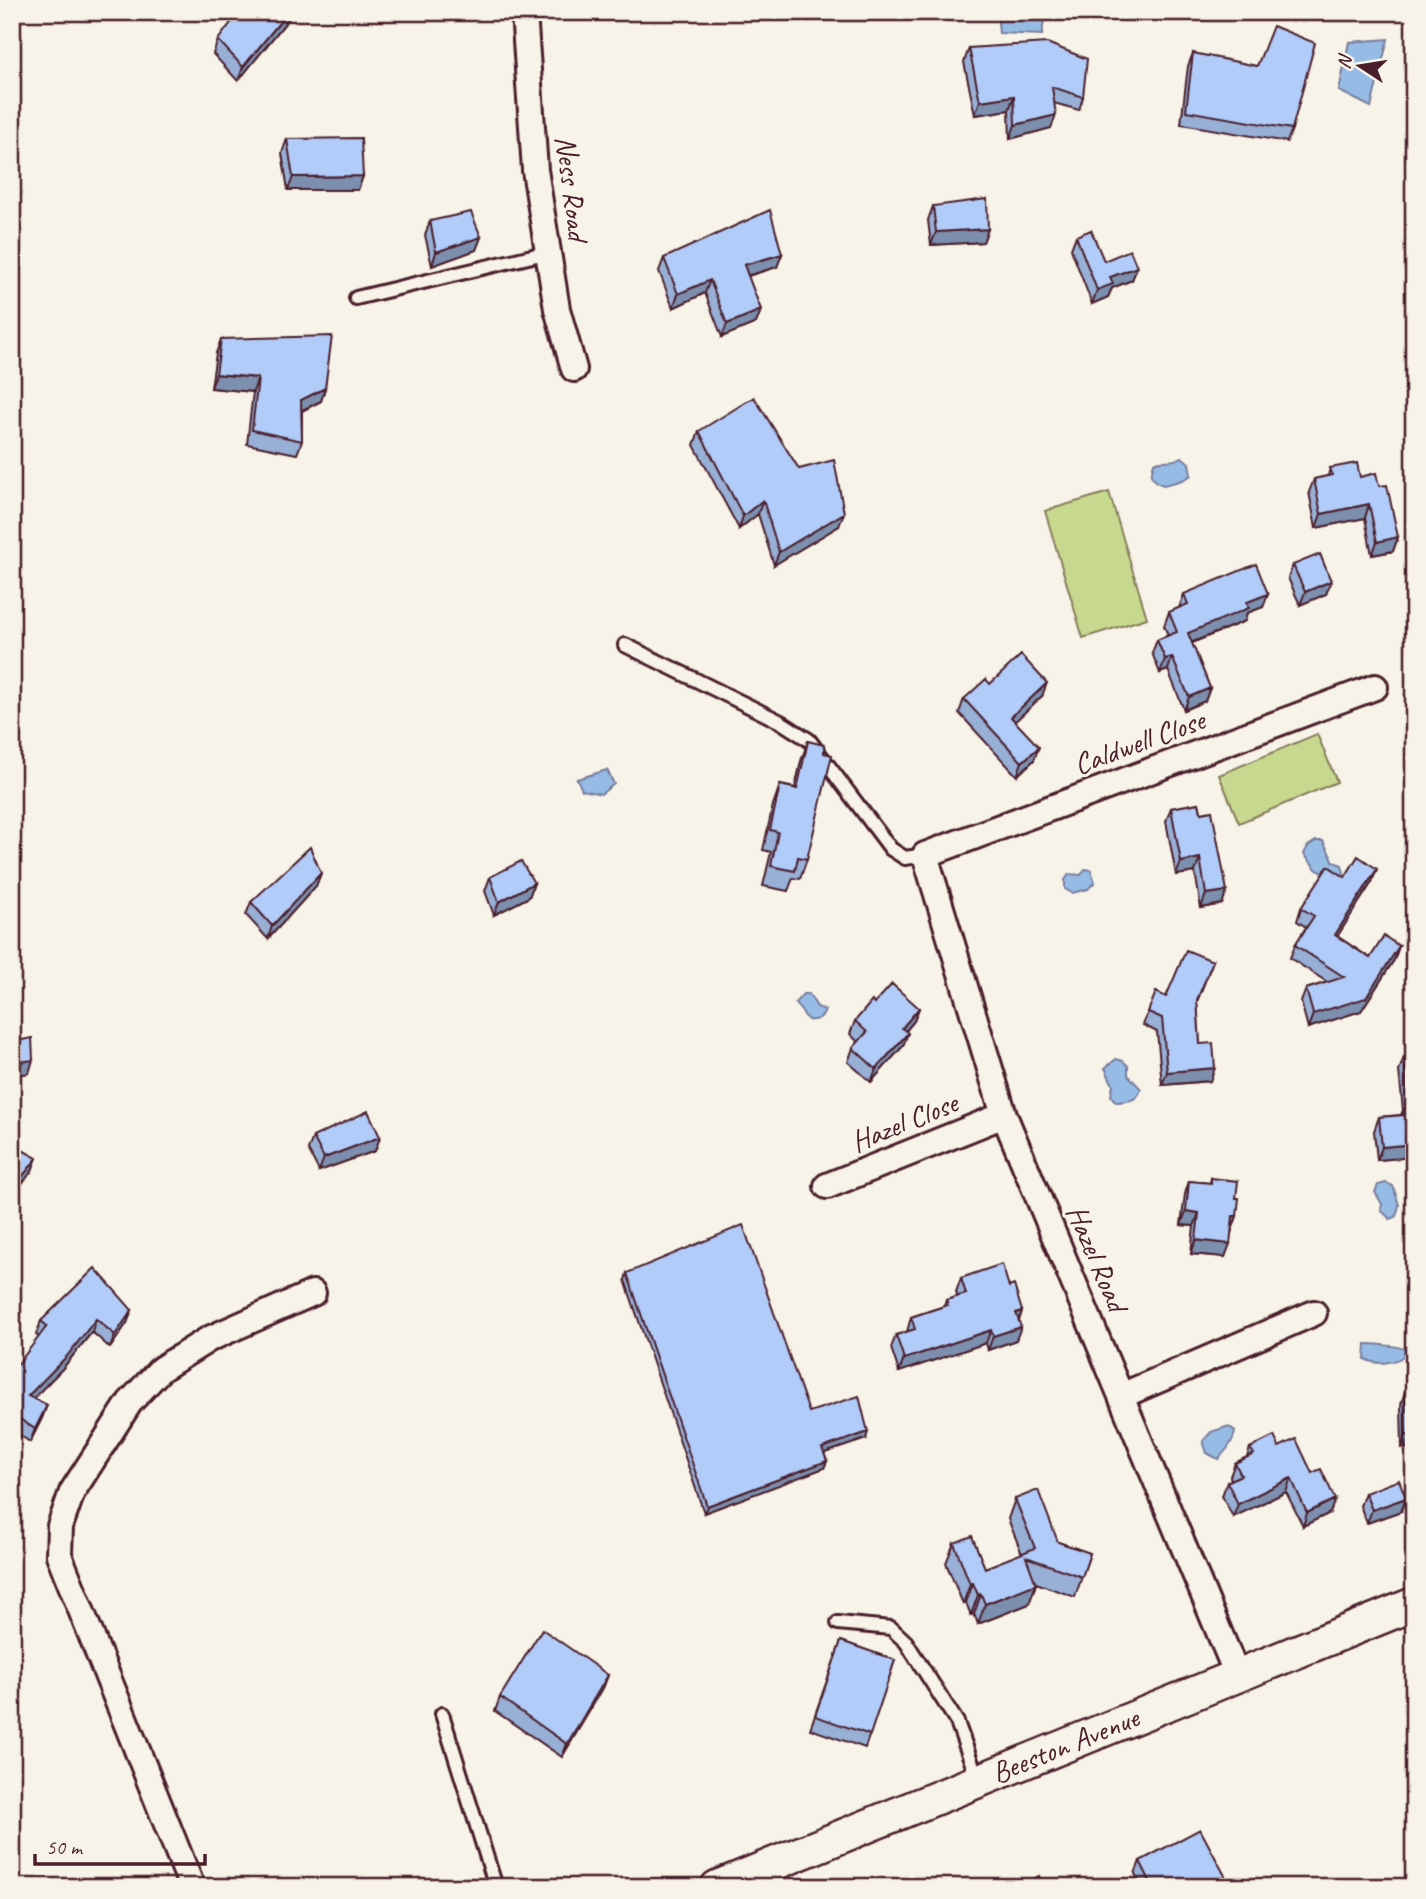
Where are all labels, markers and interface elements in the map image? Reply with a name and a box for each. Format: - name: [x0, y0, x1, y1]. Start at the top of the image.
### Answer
- north arrow: [1324, 32, 1394, 102]
- text: N: [1331, 51, 1358, 71]
- street label: Ness Road: [547, 133, 598, 247]
- street label: Caldwell Close: [1068, 700, 1212, 783]
- street label: Hazel Close: [845, 1083, 965, 1161]
- street label: Hazel Road: [1058, 1199, 1138, 1321]
- street label: Beeston Avenue: [986, 1697, 1146, 1792]
- scale bar: [35, 1822, 205, 1866]
- text: 50 m: [46, 1834, 84, 1860]

